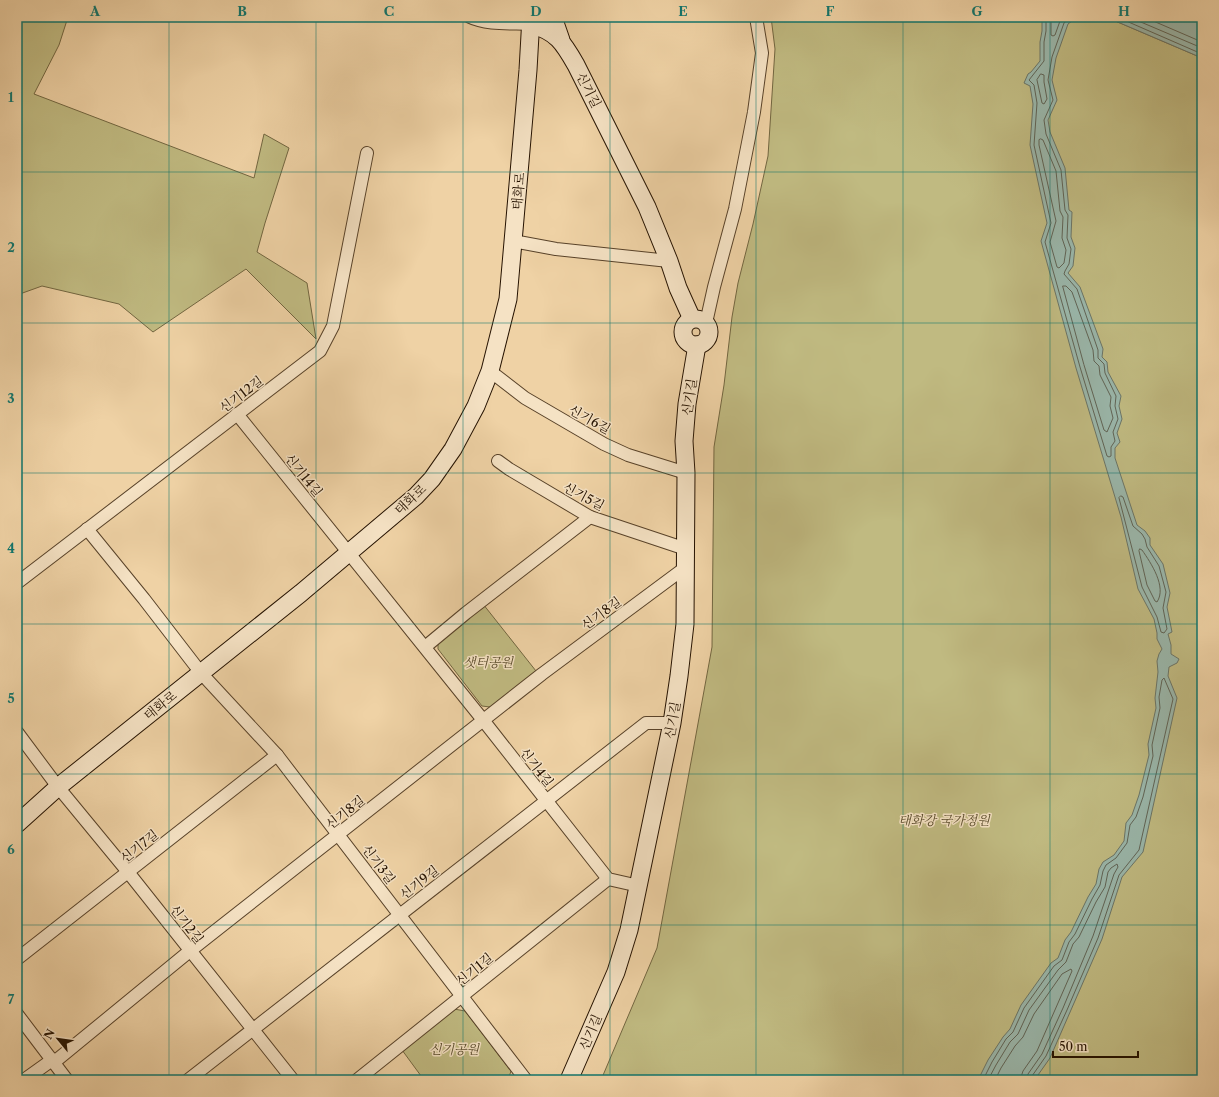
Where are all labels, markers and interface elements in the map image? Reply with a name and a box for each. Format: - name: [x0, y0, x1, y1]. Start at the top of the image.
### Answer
- text: A: [89, 3, 101, 19]
- text: B: [237, 3, 247, 19]
- text: C: [384, 3, 394, 19]
- text: D: [530, 3, 542, 19]
- text: E: [678, 3, 688, 19]
- text: F: [826, 3, 835, 19]
- text: G: [971, 3, 983, 19]
- text: H: [1118, 3, 1130, 19]
- street label: 신기길: [573, 70, 605, 110]
- text: 1: [8, 89, 14, 105]
- street label: 태화로: [508, 171, 528, 210]
- text: 2: [7, 239, 15, 255]
- street label: 신기12길: [216, 372, 266, 416]
- street label: 신기길: [678, 377, 700, 417]
- text: 3: [7, 390, 15, 406]
- street label: 신기6길: [566, 401, 614, 437]
- street label: 신기14길: [282, 450, 326, 500]
- street label: 신기5길: [560, 478, 608, 514]
- street label: 태화로: [391, 480, 430, 518]
- text: 4: [7, 540, 15, 556]
- street label: 신기8길: [578, 593, 624, 633]
- park label: 샛터공원: [463, 654, 515, 670]
- street label: 태화로: [140, 687, 180, 723]
- text: 5: [7, 690, 15, 706]
- street label: 신기길: [661, 700, 683, 740]
- street label: 신기4길: [517, 744, 557, 790]
- street label: 신기8길: [322, 792, 368, 832]
- park label: 태화강 국가정원: [898, 812, 991, 828]
- street label: 신기7길: [117, 826, 161, 866]
- text: 6: [7, 841, 15, 857]
- street label: 신기3길: [359, 841, 399, 887]
- street label: 신기9길: [396, 862, 442, 902]
- street label: 신기2길: [167, 901, 207, 947]
- street label: 신기1길: [452, 949, 496, 989]
- text: 7: [8, 991, 15, 1007]
- street label: 신기길: [575, 1012, 605, 1052]
- north arrow: [38, 1019, 78, 1059]
- text: N: [41, 1026, 58, 1042]
- scale bar: [1053, 1033, 1138, 1059]
- text: 50 m: [1059, 1039, 1088, 1054]
- park label: 신기공원: [429, 1041, 481, 1057]

